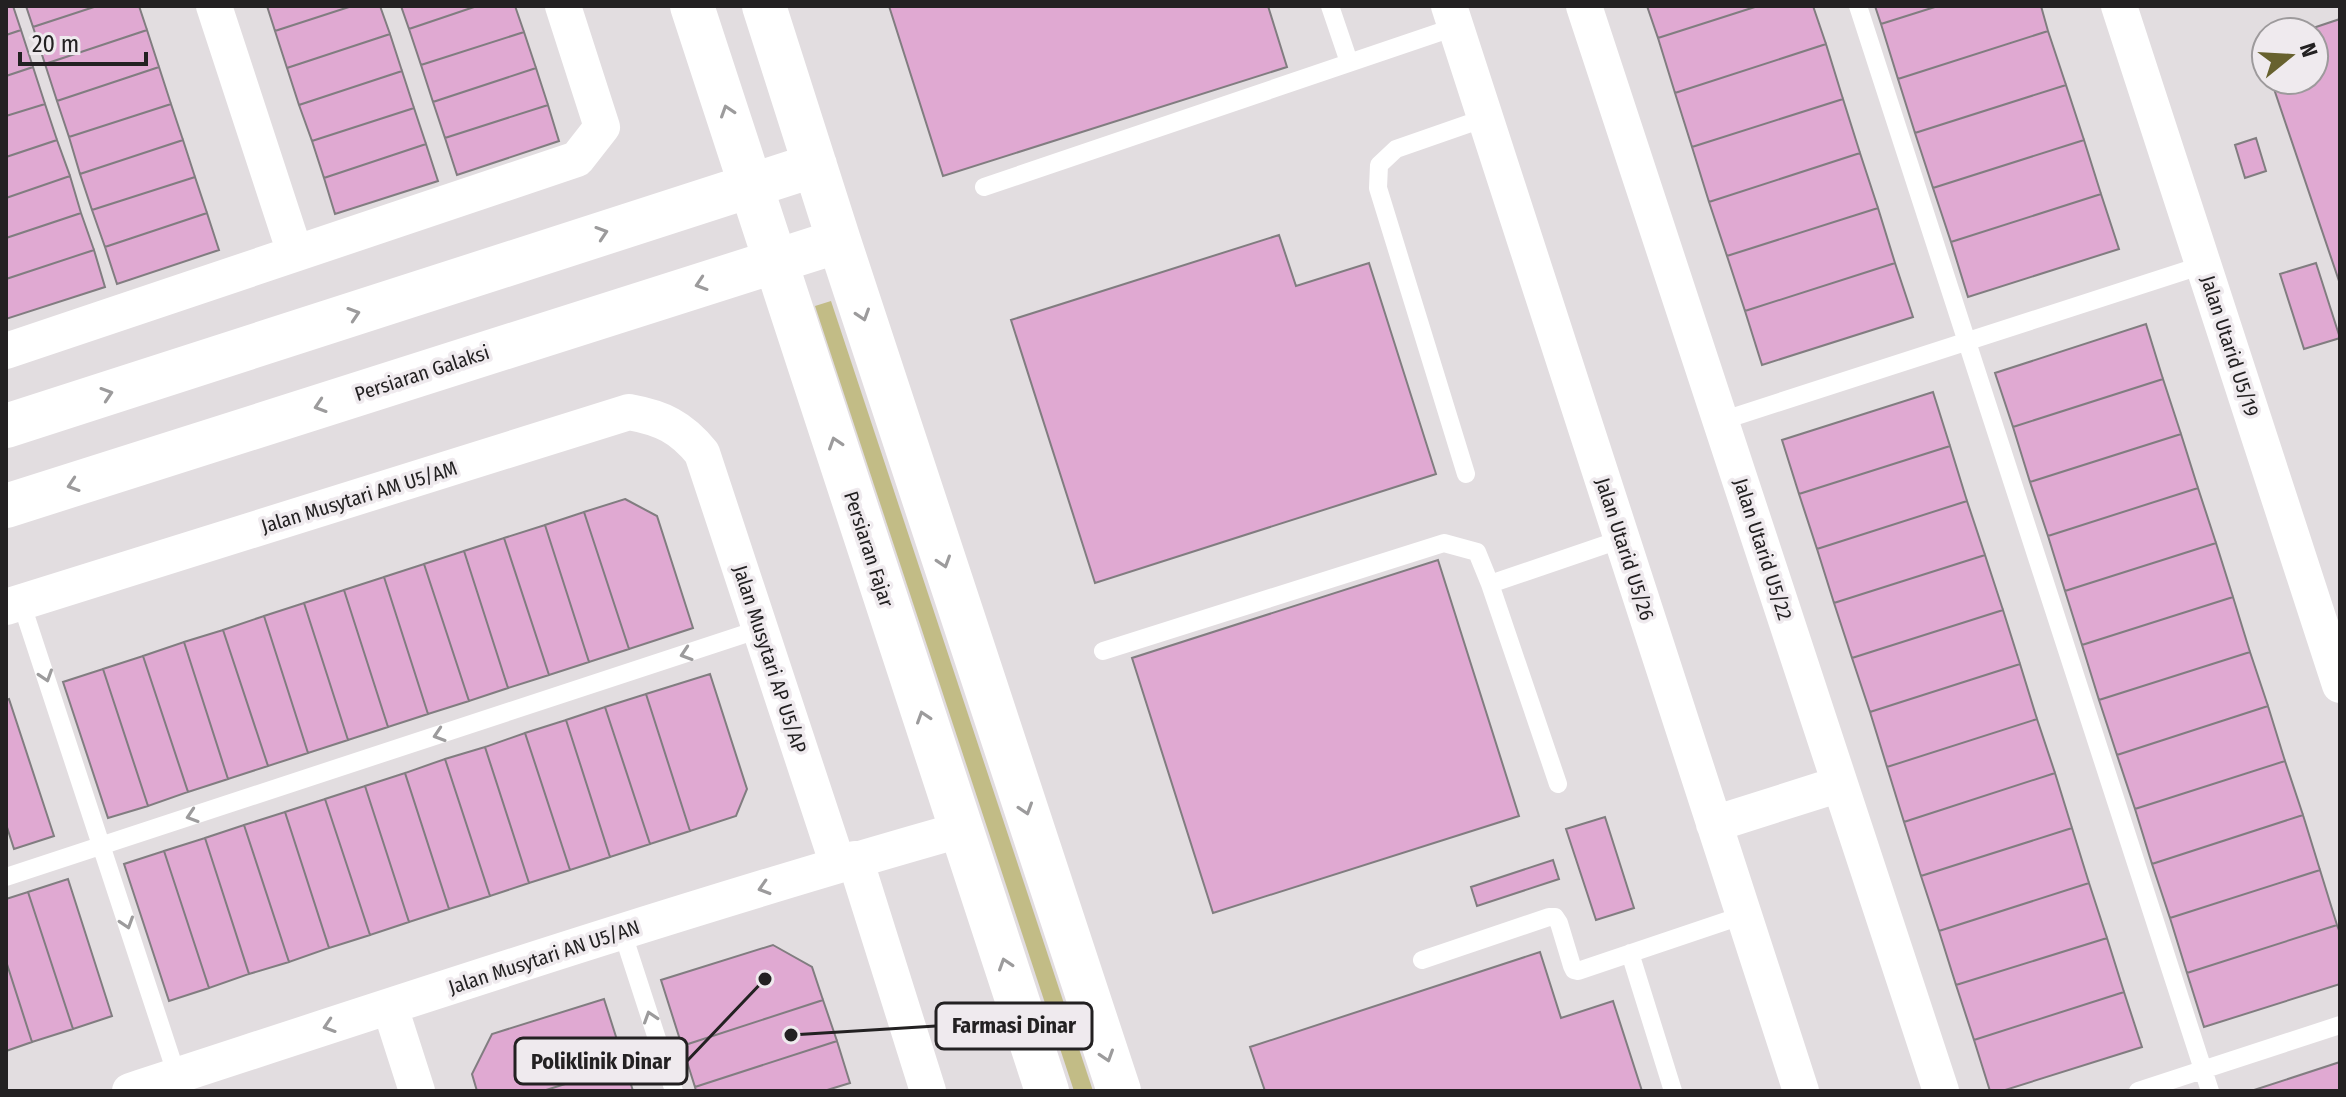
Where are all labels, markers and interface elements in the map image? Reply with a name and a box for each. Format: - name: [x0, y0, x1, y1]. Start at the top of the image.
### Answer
- scale bar: [20, 16, 146, 66]
- north arrow: [2250, 16, 2330, 96]
- text: 20 m: [32, 30, 79, 58]
- text: N: [2294, 40, 2323, 60]
- one-way arrow: [720, 104, 736, 118]
- one-way arrow: [594, 227, 608, 243]
- street label: Jalan Utarid U5/19: [2196, 272, 2264, 420]
- one-way arrow: [695, 275, 709, 291]
- one-way arrow: [347, 307, 361, 323]
- one-way arrow: [854, 307, 870, 321]
- street label: Persiaran Galaksi: [352, 340, 492, 406]
- one-way arrow: [99, 387, 113, 403]
- one-way arrow: [314, 397, 328, 413]
- one-way arrow: [828, 437, 844, 451]
- street label: Jalan Musytari AM U5/AM: [258, 456, 460, 538]
- street label: Jalan Utarid U5/26: [1591, 475, 1659, 623]
- street label: Jalan Utarid U5/22: [1729, 475, 1797, 623]
- one-way arrow: [66, 476, 80, 492]
- street label: Persiaran Fajar: [839, 488, 899, 610]
- one-way arrow: [935, 554, 951, 568]
- street label: Jalan Musytari AP U5/AP: [728, 562, 812, 756]
- one-way arrow: [679, 644, 693, 660]
- one-way arrow: [36, 668, 52, 682]
- one-way arrow: [917, 711, 933, 725]
- one-way arrow: [432, 725, 446, 741]
- one-way arrow: [1016, 801, 1032, 815]
- one-way arrow: [185, 807, 199, 823]
- one-way arrow: [757, 878, 771, 894]
- one-way arrow: [117, 915, 133, 929]
- street label: Jalan Musytari AN U5/AN: [445, 915, 643, 999]
- one-way arrow: [998, 958, 1014, 972]
- callout: Farmasi Dinar: [936, 1003, 1092, 1049]
- one-way arrow: [643, 1010, 659, 1024]
- text: Farmasi Dinar: [952, 1012, 1077, 1039]
- one-way arrow: [323, 1017, 337, 1033]
- callout: Poliklinik Dinar: [515, 1038, 687, 1084]
- text: Poliklinik Dinar: [531, 1048, 672, 1075]
- one-way arrow: [1098, 1049, 1114, 1062]

